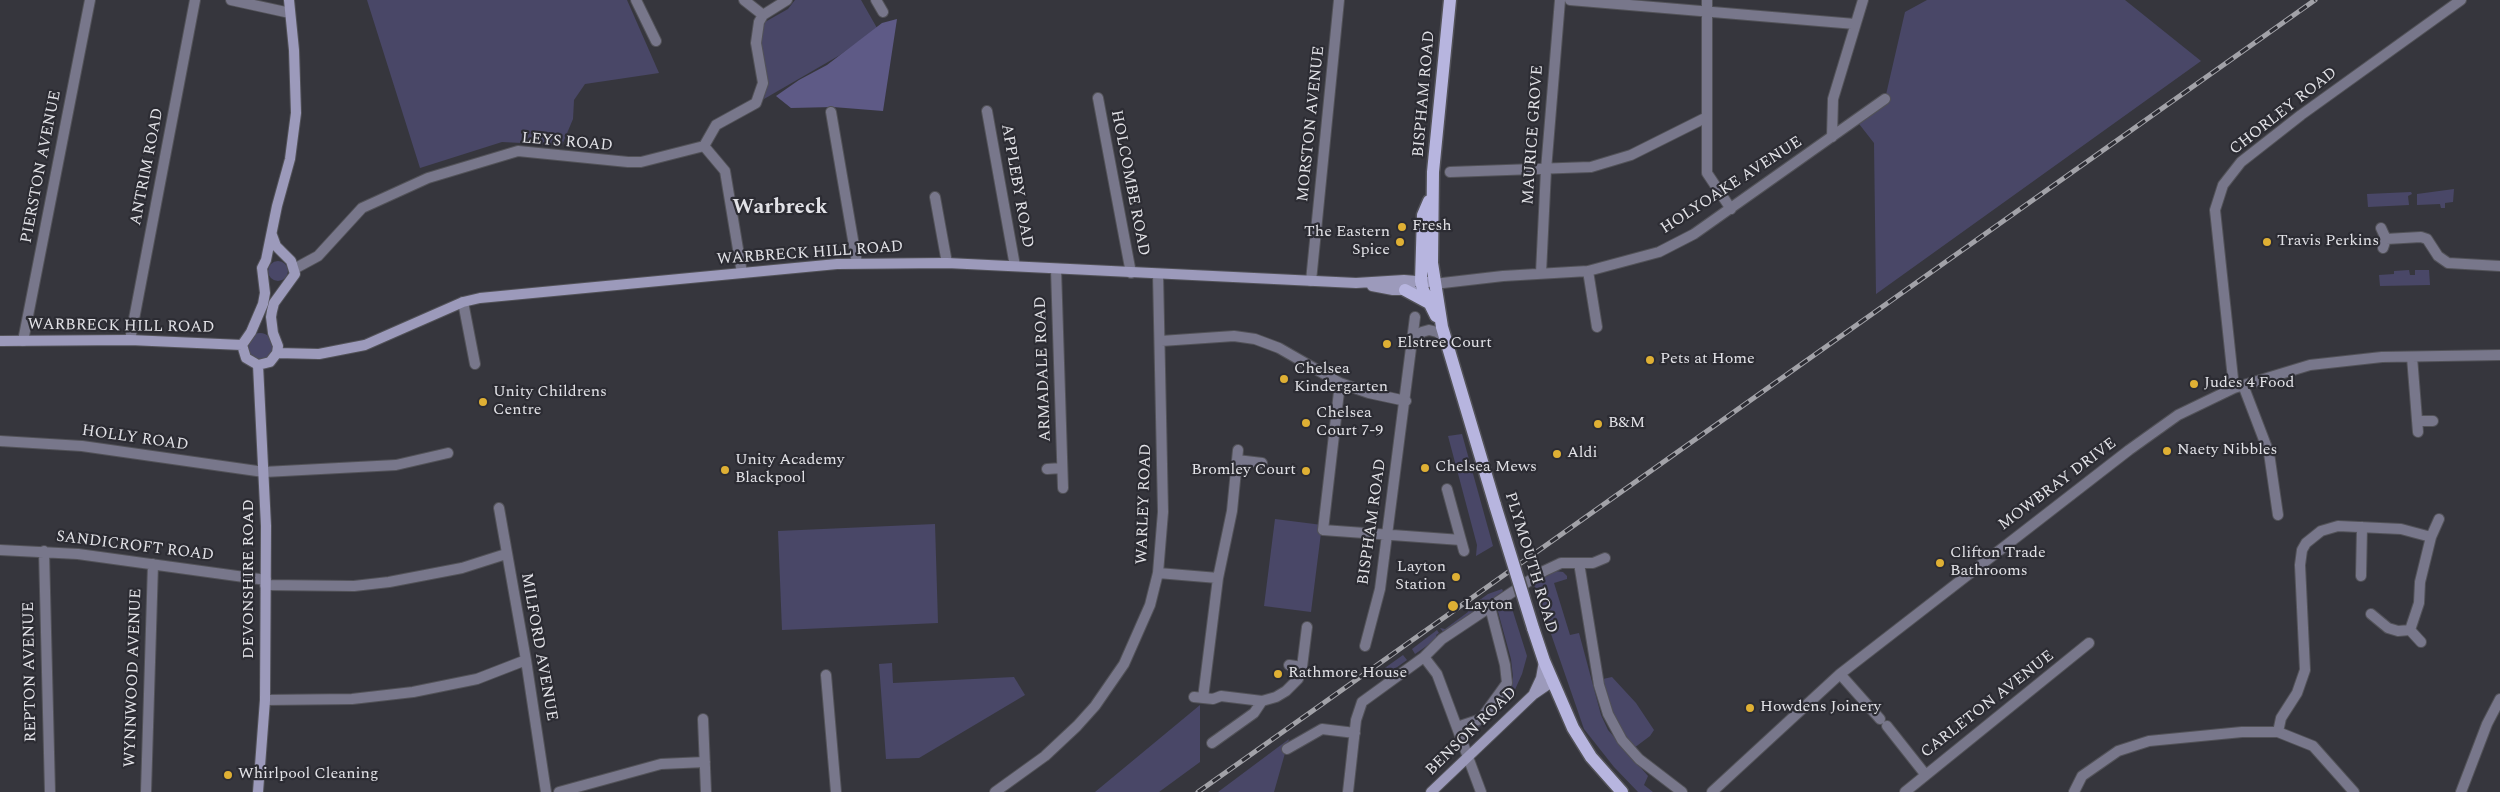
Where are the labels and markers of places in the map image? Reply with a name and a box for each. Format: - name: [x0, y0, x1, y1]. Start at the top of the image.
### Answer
- place label: Fresh: [1412, 217, 1452, 237]
- marker: Fresh: [1396, 221, 1408, 233]
- place label: The Eastern Spice: [1304, 223, 1390, 261]
- place label: Travis Perkins: [2277, 232, 2379, 252]
- marker: The Eastern Spice: [1394, 236, 1406, 248]
- marker: Travis Perkins: [2261, 236, 2273, 248]
- place label: Elstree Court: [1397, 334, 1492, 354]
- marker: Elstree Court: [1381, 338, 1393, 350]
- place label: Pets at Home: [1660, 350, 1755, 370]
- marker: Pets at Home: [1644, 354, 1656, 366]
- place label: Chelsea Kindergarten: [1294, 360, 1388, 398]
- marker: Chelsea Kindergarten: [1278, 373, 1290, 385]
- place label: Judes 4 Food: [2204, 374, 2294, 394]
- marker: Judes 4 Food: [2188, 378, 2200, 390]
- place label: Unity Childrens Centre: [493, 383, 607, 421]
- marker: Unity Childrens Centre: [477, 396, 489, 408]
- place label: Chelsea Court 7-9: [1316, 404, 1383, 442]
- place label: B&M: [1608, 414, 1645, 434]
- marker: Chelsea Court 7-9: [1300, 417, 1312, 429]
- marker: B&M: [1592, 418, 1604, 430]
- place label: Naety Nibbles: [2177, 441, 2278, 461]
- place label: Aldi: [1567, 444, 1597, 464]
- marker: Naety Nibbles: [2161, 445, 2173, 457]
- marker: Aldi: [1551, 448, 1563, 460]
- place label: Unity Academy Blackpool: [735, 451, 844, 489]
- place label: Chelsea Mews: [1435, 458, 1537, 478]
- place label: Bromley Court: [1191, 461, 1296, 481]
- marker: Chelsea Mews: [1419, 462, 1431, 474]
- marker: Unity Academy Blackpool: [719, 464, 731, 476]
- marker: Bromley Court: [1300, 465, 1312, 477]
- place label: Clifton Trade Bathrooms: [1950, 544, 2046, 582]
- marker: Clifton Trade Bathrooms: [1934, 557, 1946, 569]
- place label: Layton Station: [1395, 558, 1446, 596]
- marker: Layton Station: [1450, 571, 1462, 583]
- place label: Layton: [1464, 596, 1513, 616]
- marker: Layton: [1446, 599, 1460, 613]
- place label: Rathmore House: [1288, 664, 1407, 684]
- marker: Rathmore House: [1272, 668, 1284, 680]
- place label: Howdens Joinery: [1760, 698, 1881, 718]
- marker: Howdens Joinery: [1744, 702, 1756, 714]
- place label: Whirlpool Cleaning: [238, 765, 378, 785]
- marker: Whirlpool Cleaning: [222, 769, 234, 781]

